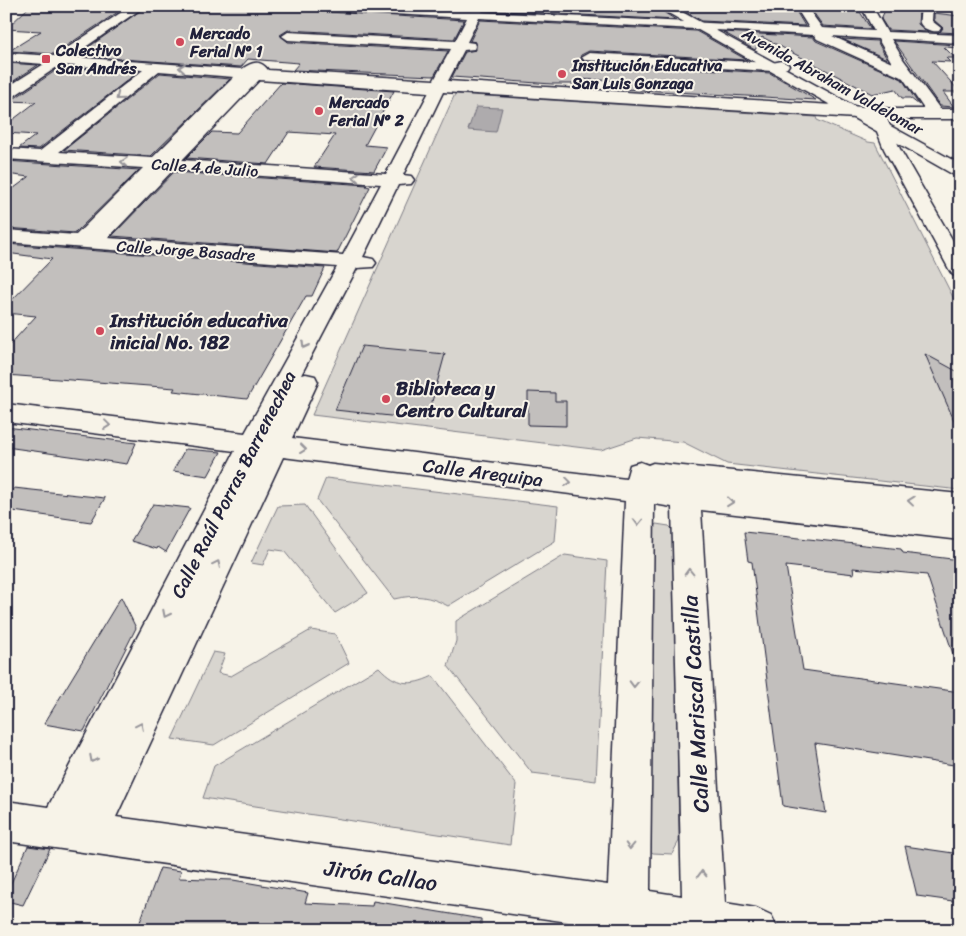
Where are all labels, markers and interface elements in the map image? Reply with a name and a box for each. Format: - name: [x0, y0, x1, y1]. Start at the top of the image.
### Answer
- place label: Mercado Ferial Nº 1: [189, 19, 263, 66]
- street label: Avenida Abraham Valdelomar: [736, 19, 930, 144]
- place label: Colectivo San Andrés: [55, 36, 137, 83]
- marker: Mercado Ferial Nº 1: [174, 36, 186, 48]
- place label: Institución Educativa San Luis Gonzaga: [571, 51, 722, 98]
- marker: Colectivo San Andrés: [40, 53, 52, 65]
- one-way arrow: [178, 63, 186, 74]
- marker: Institución Educativa San Luis Gonzaga: [556, 68, 568, 80]
- place label: Mercado Ferial Nº 2: [328, 88, 405, 135]
- one-way arrow: [115, 91, 124, 100]
- marker: Mercado Ferial Nº 2: [313, 105, 325, 117]
- street label: Calle 4 de Julio: [151, 149, 259, 186]
- one-way arrow: [120, 156, 128, 167]
- one-way arrow: [352, 171, 360, 182]
- street label: Calle Jorge Basadre: [116, 231, 256, 270]
- place label: Institución educativa inicial No. 182: [109, 304, 288, 359]
- marker: Institución educativa inicial No. 182: [94, 325, 106, 337]
- one-way arrow: [301, 340, 311, 349]
- street label: Calle Raúl Porras Barrenechea: [162, 364, 306, 604]
- place label: Biblioteca y Centro Cultural: [395, 372, 529, 427]
- marker: Biblioteca y Centro Cultural: [380, 393, 392, 405]
- one-way arrow: [103, 419, 111, 430]
- one-way arrow: [298, 444, 307, 454]
- street label: Calle Arequipa: [421, 449, 545, 496]
- one-way arrow: [565, 476, 573, 487]
- one-way arrow: [726, 496, 734, 507]
- one-way arrow: [907, 496, 915, 507]
- one-way arrow: [633, 518, 643, 526]
- one-way arrow: [211, 560, 221, 569]
- one-way arrow: [683, 567, 694, 575]
- street label: Calle Mariscal Castilla: [670, 593, 721, 814]
- one-way arrow: [162, 609, 172, 618]
- one-way arrow: [629, 680, 639, 688]
- one-way arrow: [133, 722, 144, 731]
- one-way arrow: [89, 754, 99, 763]
- one-way arrow: [625, 843, 635, 851]
- street label: Jirón Callao: [321, 848, 440, 903]
- one-way arrow: [697, 870, 708, 878]

